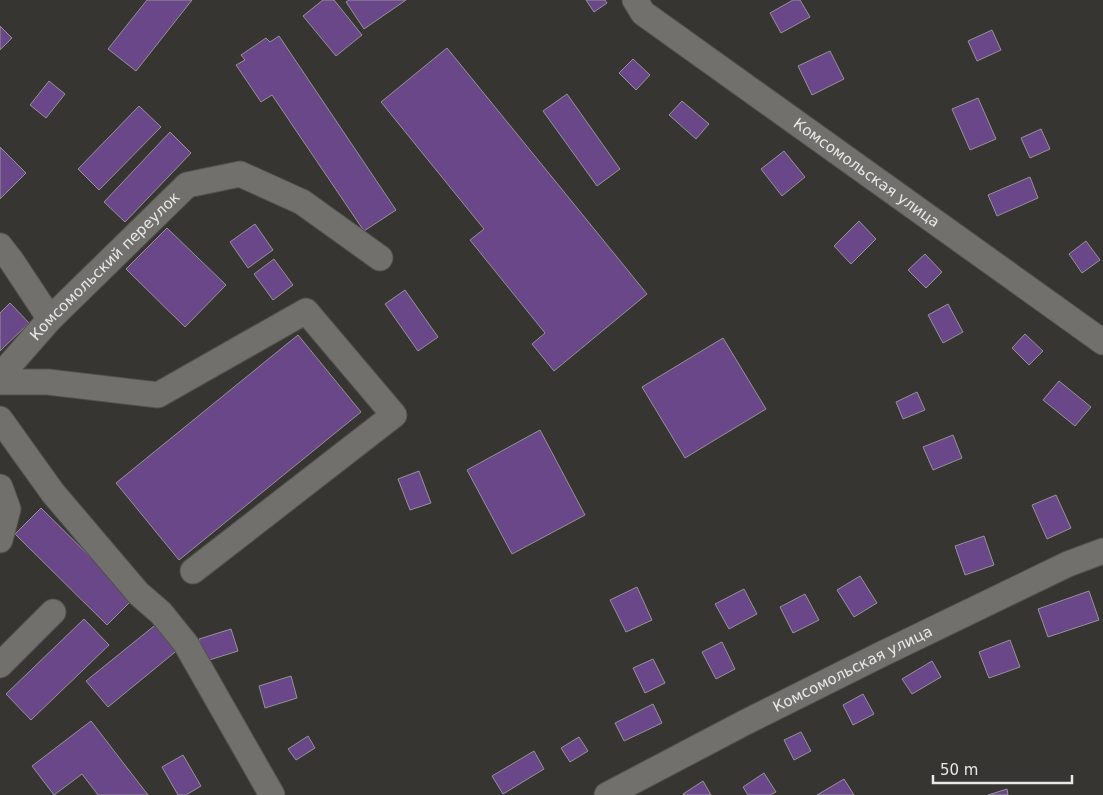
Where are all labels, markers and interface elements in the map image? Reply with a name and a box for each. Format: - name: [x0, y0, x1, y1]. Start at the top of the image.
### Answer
- street label: Комсомольская улица: [790, 114, 943, 231]
- street label: Комсомольский переулок: [26, 188, 184, 344]
- street label: Комсомольская улица: [770, 622, 935, 716]
- scale bar: [933, 752, 1072, 784]
- text: 50 m: [940, 761, 978, 779]

